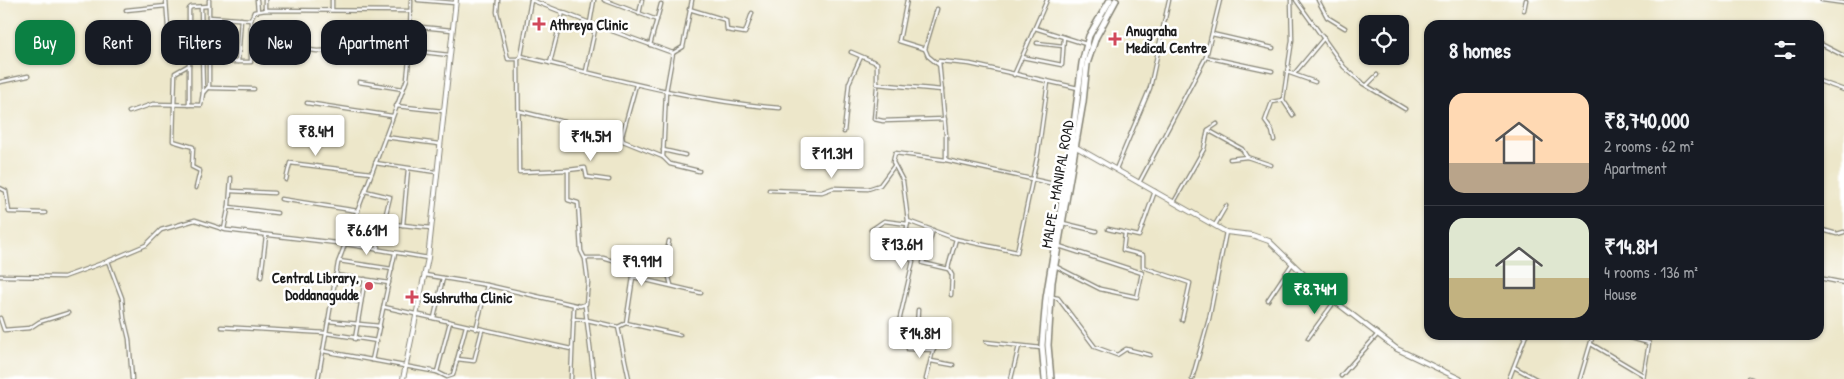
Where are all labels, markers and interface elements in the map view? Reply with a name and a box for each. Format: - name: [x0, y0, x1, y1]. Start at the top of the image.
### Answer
- place label: Athreya Clinic: [550, 14, 629, 36]
- map controls: [1359, 15, 1409, 65]
- button: locate: [1359, 15, 1409, 65]
- marker: Athreya Clinic: [532, 17, 546, 31]
- chip: Buy: [15, 20, 75, 65]
- chip: Rent: [85, 20, 151, 65]
- chip: Filters: [161, 20, 239, 65]
- chip: New: [249, 20, 311, 65]
- chip: Apartment: [321, 20, 427, 65]
- place label: Anugraha Medical Centre: [1126, 20, 1207, 58]
- marker: Anugraha Medical Centre: [1108, 32, 1122, 46]
- text: 8 homes: [1449, 36, 1511, 65]
- icon: filters: [1771, 36, 1799, 64]
- text: ₹8,740,000: [1604, 106, 1690, 135]
- icon: home: [1489, 113, 1549, 173]
- pin: ₹8.4M: [281, 114, 351, 157]
- street label: MALPE - MANIPAL ROAD: [1035, 118, 1079, 250]
- text: ₹8.4M: [298, 120, 334, 142]
- pin: ₹14.5M: [550, 120, 632, 162]
- text: ₹14.5M: [571, 125, 611, 147]
- text: 2 rooms · 62 m²: [1604, 135, 1694, 157]
- pin: ₹11.3M: [791, 136, 873, 179]
- text: ₹11.3M: [812, 142, 852, 164]
- text: Apartment: [1604, 157, 1667, 179]
- pin: ₹6.61M: [326, 214, 408, 256]
- text: ₹6.61M: [347, 219, 387, 241]
- pin: ₹13.6M: [861, 228, 943, 270]
- text: ₹14.8M: [1604, 232, 1658, 261]
- text: ₹13.6M: [881, 233, 923, 255]
- icon: home: [1489, 238, 1549, 298]
- pin: ₹9.91M: [601, 244, 683, 287]
- text: ₹9.91M: [622, 250, 662, 272]
- text: 4 rooms · 136 m²: [1604, 261, 1698, 283]
- place label: Central Library, Doddanagudde: [272, 267, 359, 306]
- pin: ₹8.74M: [1274, 272, 1356, 315]
- text: ₹8.74M: [1294, 278, 1336, 300]
- marker: Central Library, Doddanagudde: [363, 280, 375, 292]
- text: House: [1604, 283, 1637, 305]
- place label: Sushrutha Clinic: [423, 287, 513, 308]
- marker: Sushrutha Clinic: [405, 290, 419, 304]
- pin: ₹14.8M: [879, 316, 961, 359]
- text: ₹14.8M: [900, 322, 940, 344]

